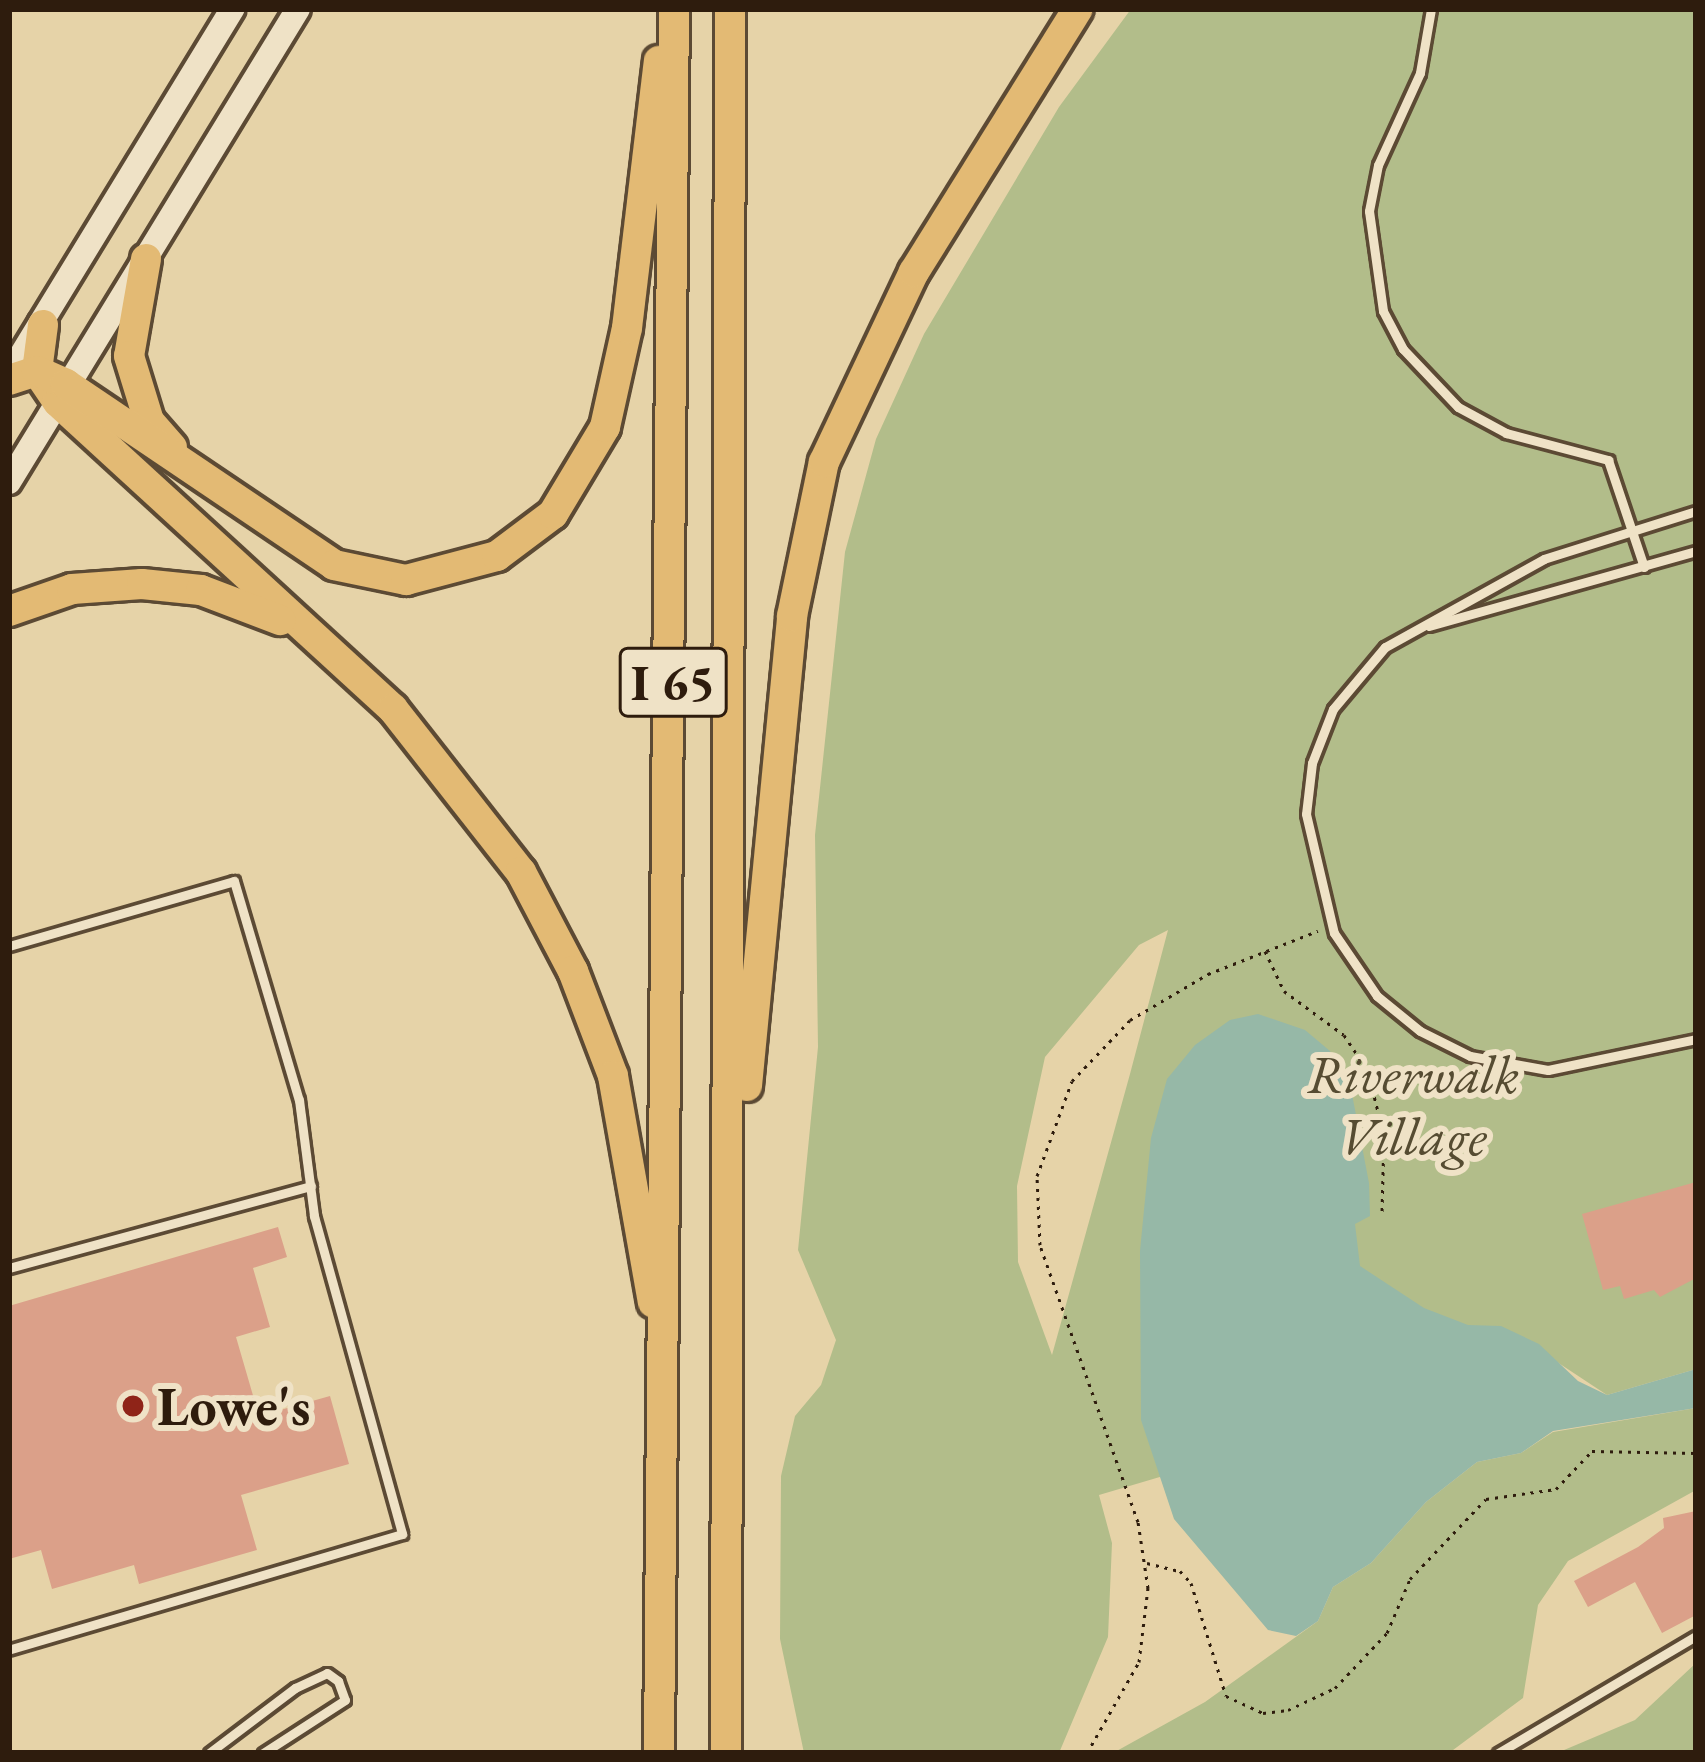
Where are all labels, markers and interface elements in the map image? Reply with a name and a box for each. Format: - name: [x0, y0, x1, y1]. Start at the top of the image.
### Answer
- road number: I 65: [616, 637, 730, 727]
- park label: Riverwalk Village: [1307, 1042, 1519, 1168]
- place label: Lowe's: [157, 1374, 310, 1438]
- marker: Lowe's: [120, 1393, 146, 1419]

